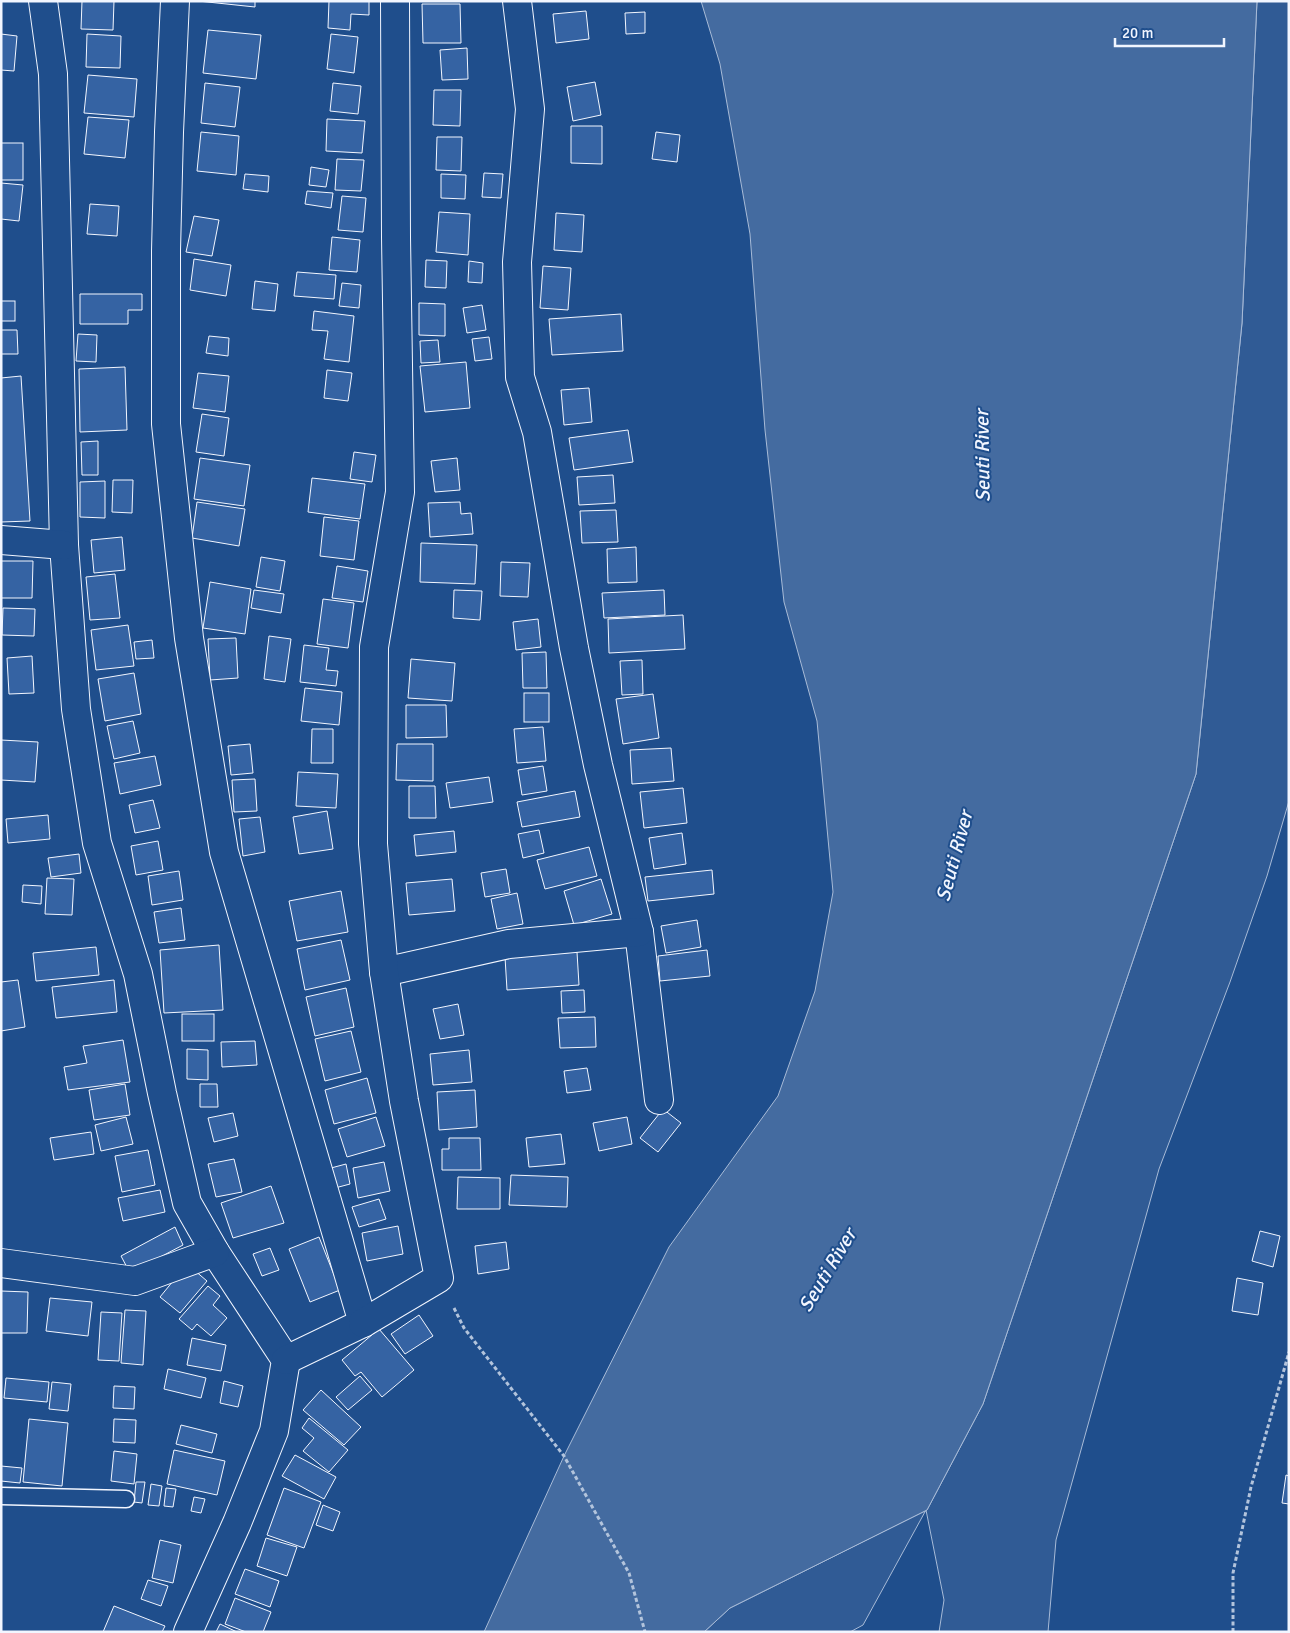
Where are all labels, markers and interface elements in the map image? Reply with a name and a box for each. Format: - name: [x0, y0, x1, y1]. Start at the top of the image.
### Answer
- scale bar: [1115, 15, 1224, 47]
- text: 20 m: [1122, 24, 1153, 42]
- water label: Seuti River: [969, 407, 996, 502]
- water label: Seuti River: [930, 806, 979, 904]
- water label: Seuti River: [793, 1222, 863, 1316]

